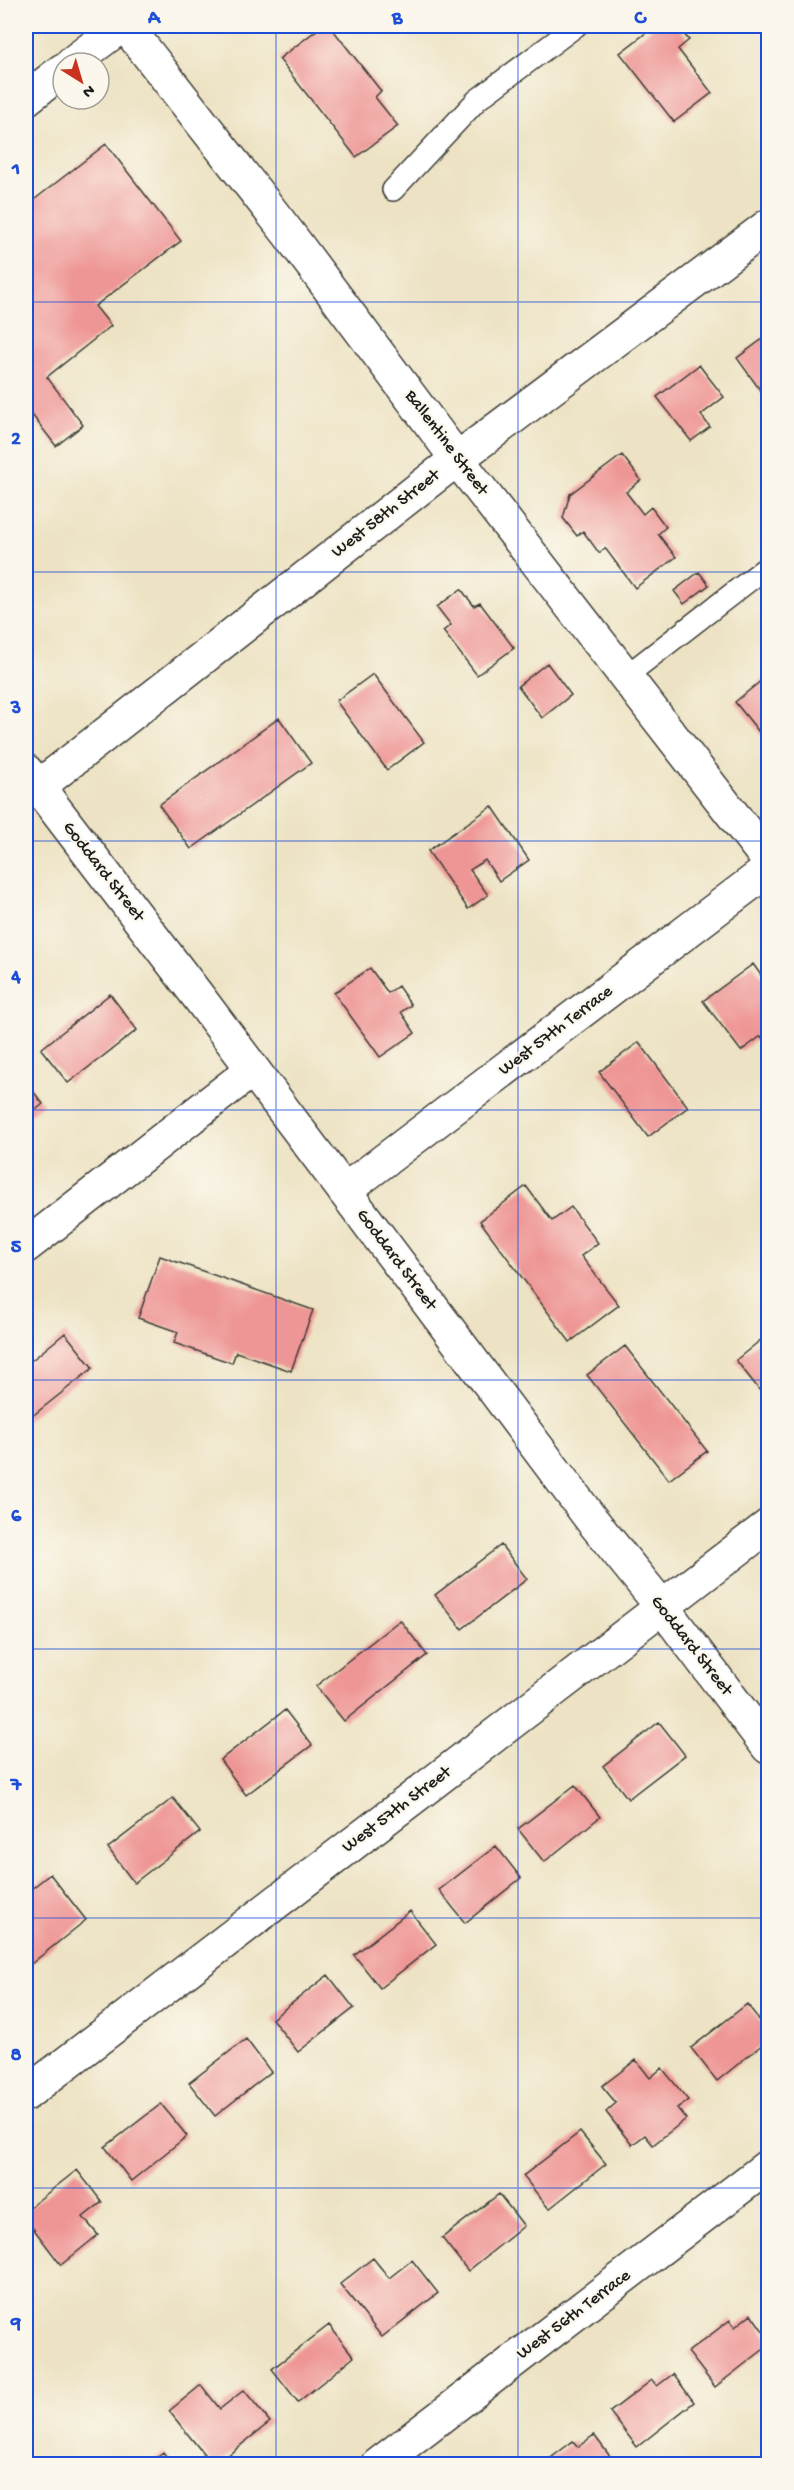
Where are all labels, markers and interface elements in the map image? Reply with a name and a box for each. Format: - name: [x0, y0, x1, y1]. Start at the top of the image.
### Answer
- text: A: [147, 8, 162, 31]
- text: B: [391, 8, 403, 31]
- text: C: [634, 8, 648, 31]
- north arrow: [51, 51, 111, 111]
- text: N: [78, 79, 98, 101]
- text: 1: [11, 159, 20, 182]
- street label: Ballentine Street: [399, 385, 493, 501]
- text: 2: [11, 429, 21, 452]
- street label: West 58th Street: [328, 464, 446, 563]
- text: 3: [10, 698, 21, 721]
- street label: Goddard Street: [57, 818, 150, 927]
- text: 4: [10, 967, 21, 990]
- street label: West 57th Terrace: [495, 981, 618, 1081]
- street label: Goddard Street: [351, 1205, 442, 1316]
- text: 5: [11, 1237, 22, 1260]
- text: 6: [11, 1506, 22, 1529]
- street label: Goddard Street: [645, 1592, 738, 1701]
- street label: West 57th Street: [338, 1761, 457, 1858]
- text: 7: [10, 1775, 23, 1798]
- text: 8: [11, 2045, 22, 2068]
- street label: West 56th Terrace: [513, 2265, 636, 2365]
- text: 9: [10, 2314, 21, 2337]

